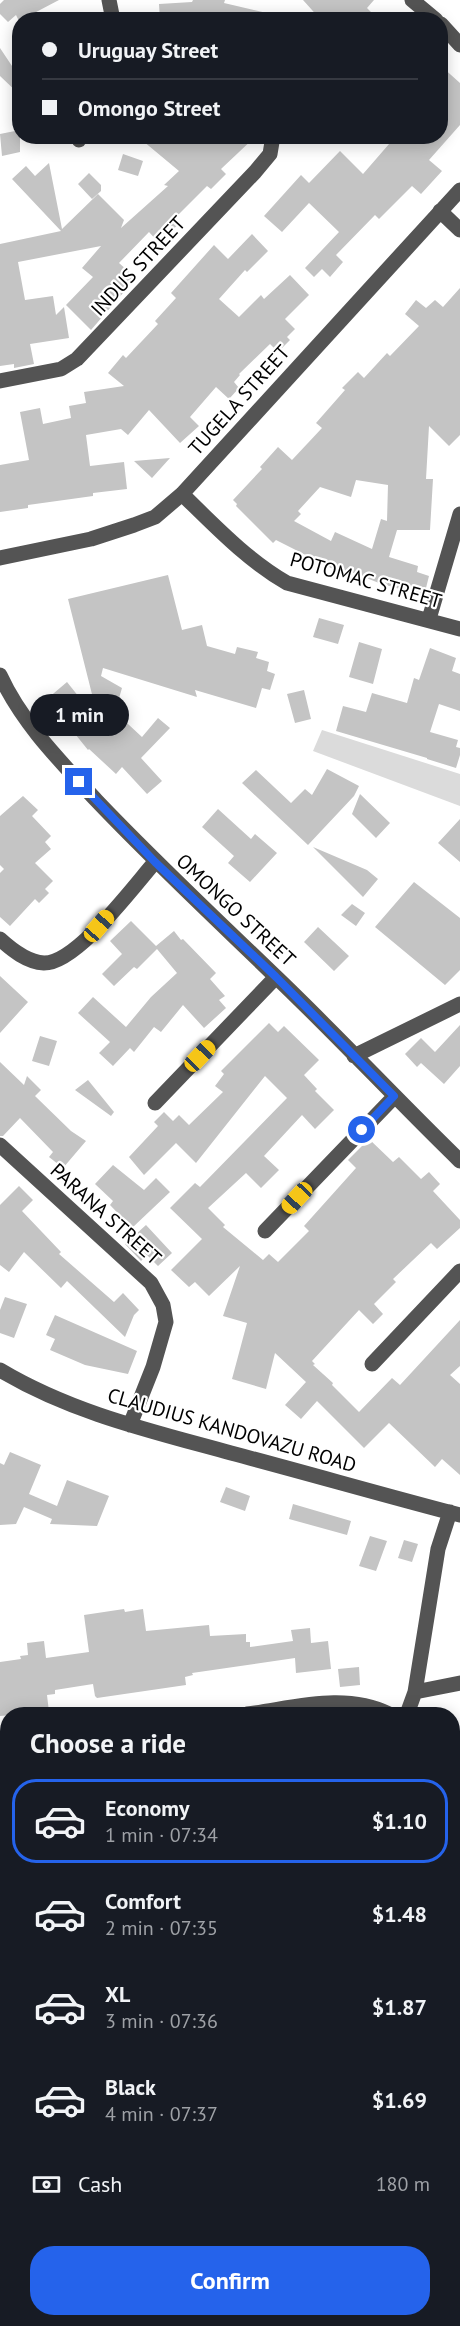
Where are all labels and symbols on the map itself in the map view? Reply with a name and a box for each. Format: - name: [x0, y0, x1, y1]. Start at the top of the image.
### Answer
- street label: INDUS STREET: [85, 210, 191, 322]
- street label: TUGELA STREET: [183, 339, 295, 461]
- street label: POTOMAC STREET: [287, 546, 445, 614]
- callout: 1 min: [29, 695, 128, 737]
- route end: [65, 768, 92, 795]
- street label: OMONGO STREET: [171, 848, 301, 972]
- car: [80, 907, 118, 945]
- car: [181, 1037, 219, 1075]
- route start: [348, 1116, 375, 1143]
- street label: PARANA STREET: [45, 1157, 167, 1271]
- car: [278, 1179, 316, 1217]
- street label: CLAUDIUS KANDOVAZU ROAD: [105, 1382, 359, 1478]

